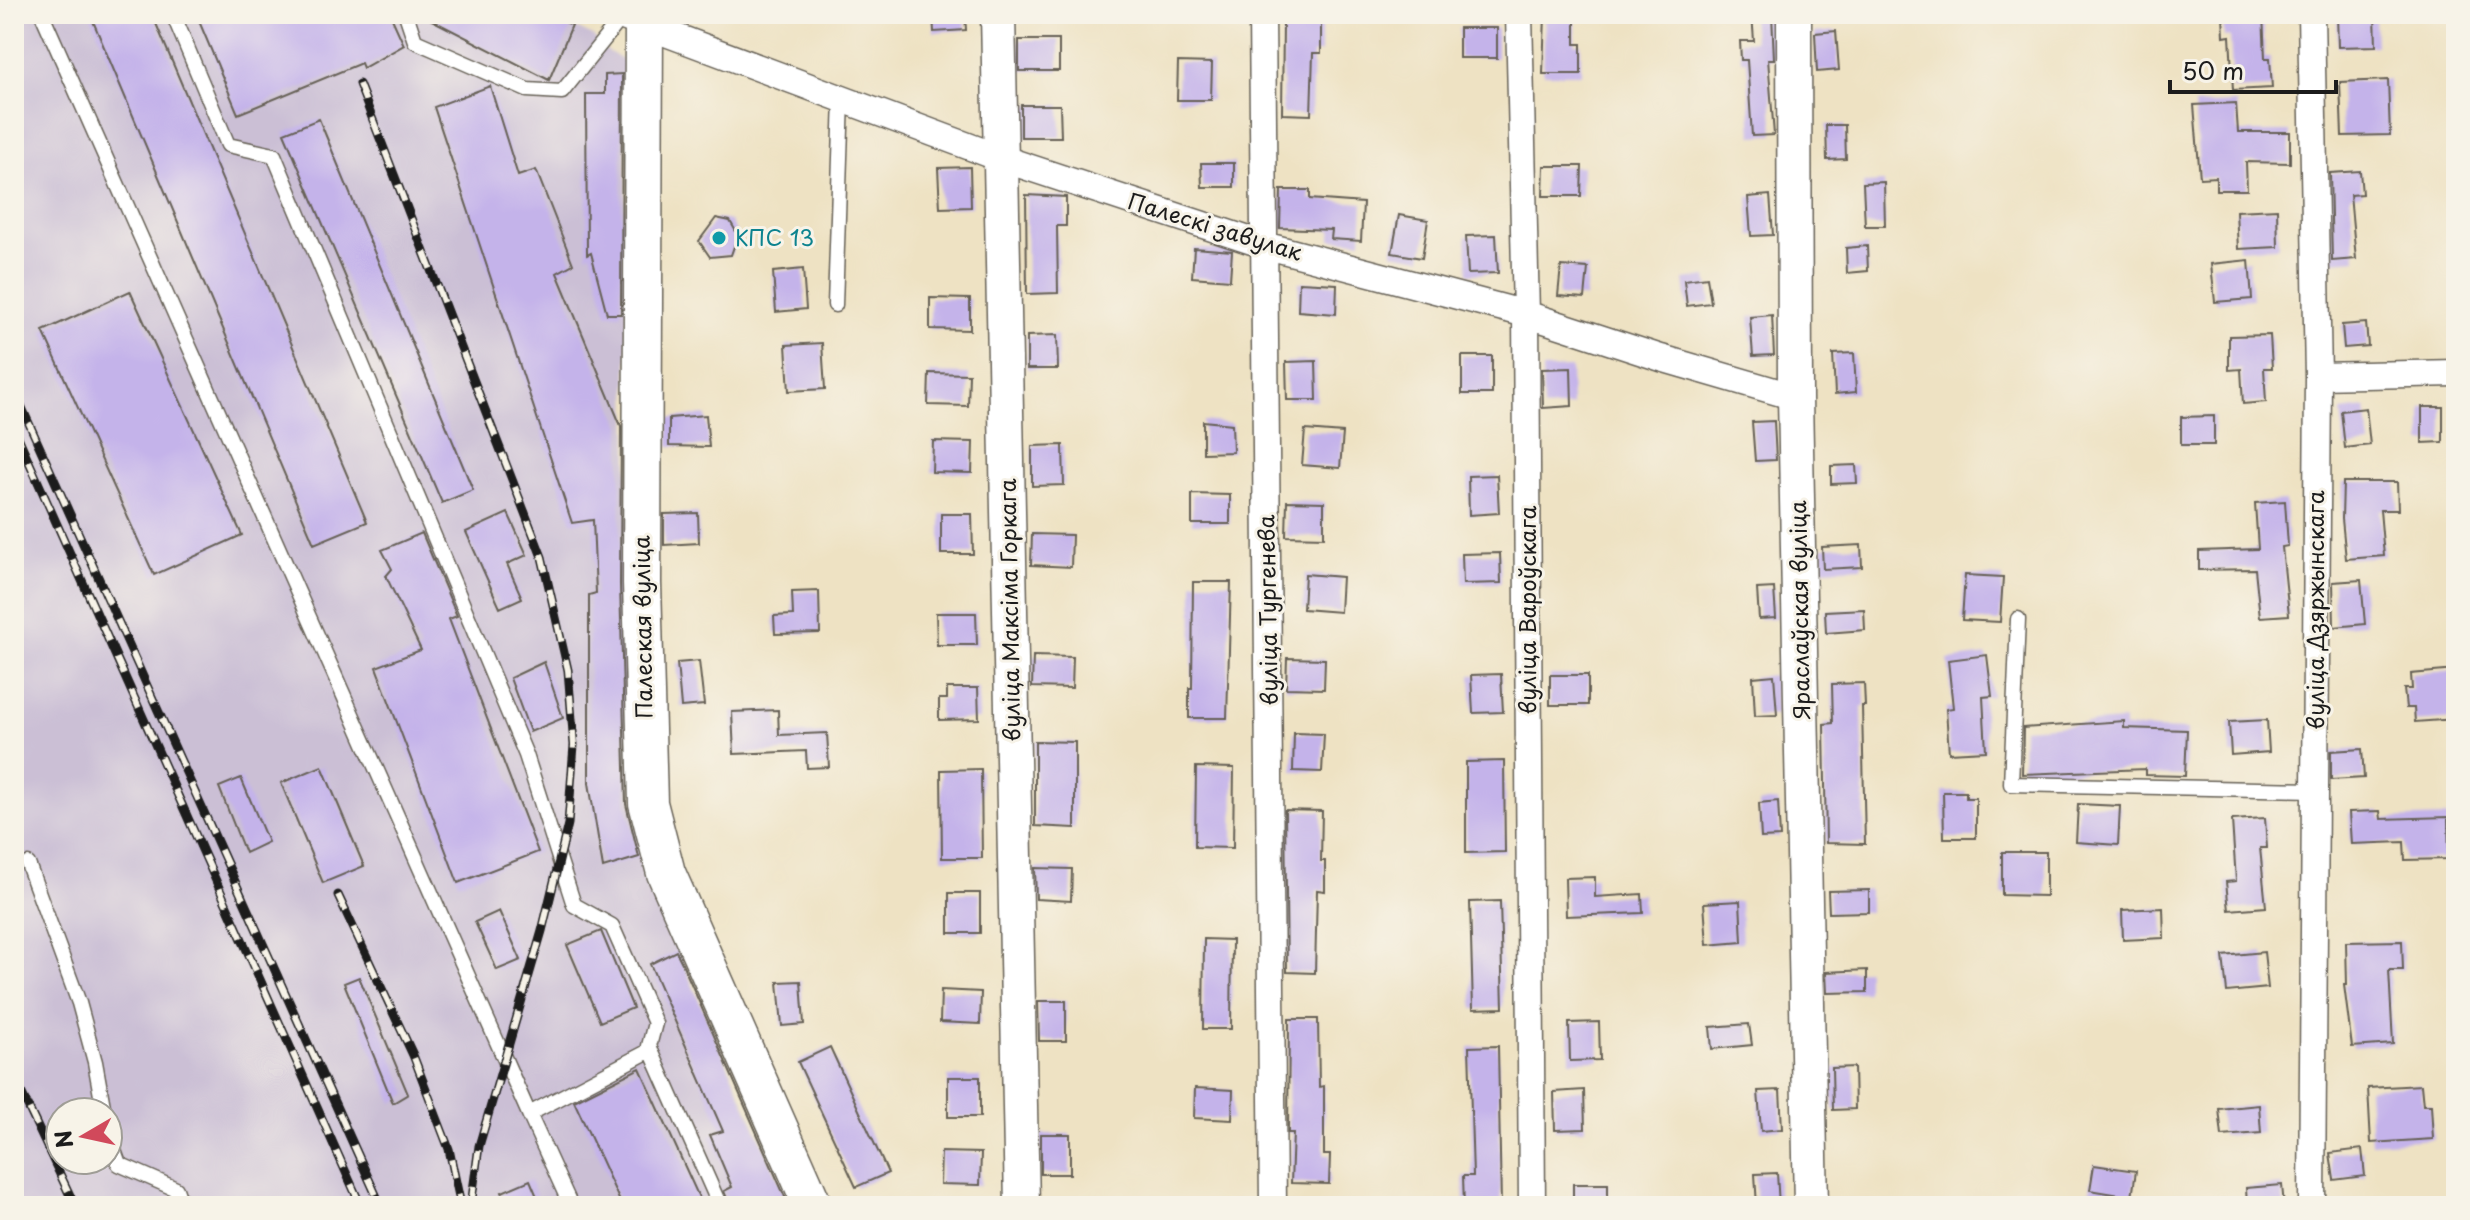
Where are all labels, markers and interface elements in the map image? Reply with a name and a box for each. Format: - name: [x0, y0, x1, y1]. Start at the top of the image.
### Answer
- scale bar: [2170, 44, 2336, 94]
- text: 50 m: [2182, 52, 2244, 88]
- street label: Палескі завулак: [1124, 183, 1307, 268]
- place label: КПС 13: [735, 220, 814, 253]
- marker: КПС 13: [710, 229, 728, 247]
- street label: вуліца Максіма Горкага: [990, 478, 1027, 742]
- street label: вуліца Дзяржынскага: [2298, 490, 2331, 730]
- street label: Яраслаўская вуліца: [1780, 500, 1817, 720]
- street label: вуліца Вароўскага: [1510, 505, 1543, 714]
- street label: вуліца Тургенева: [1248, 514, 1285, 706]
- street label: Палеская вуліца: [623, 535, 660, 719]
- north arrow: [44, 1096, 124, 1176]
- text: N: [45, 1128, 80, 1151]

